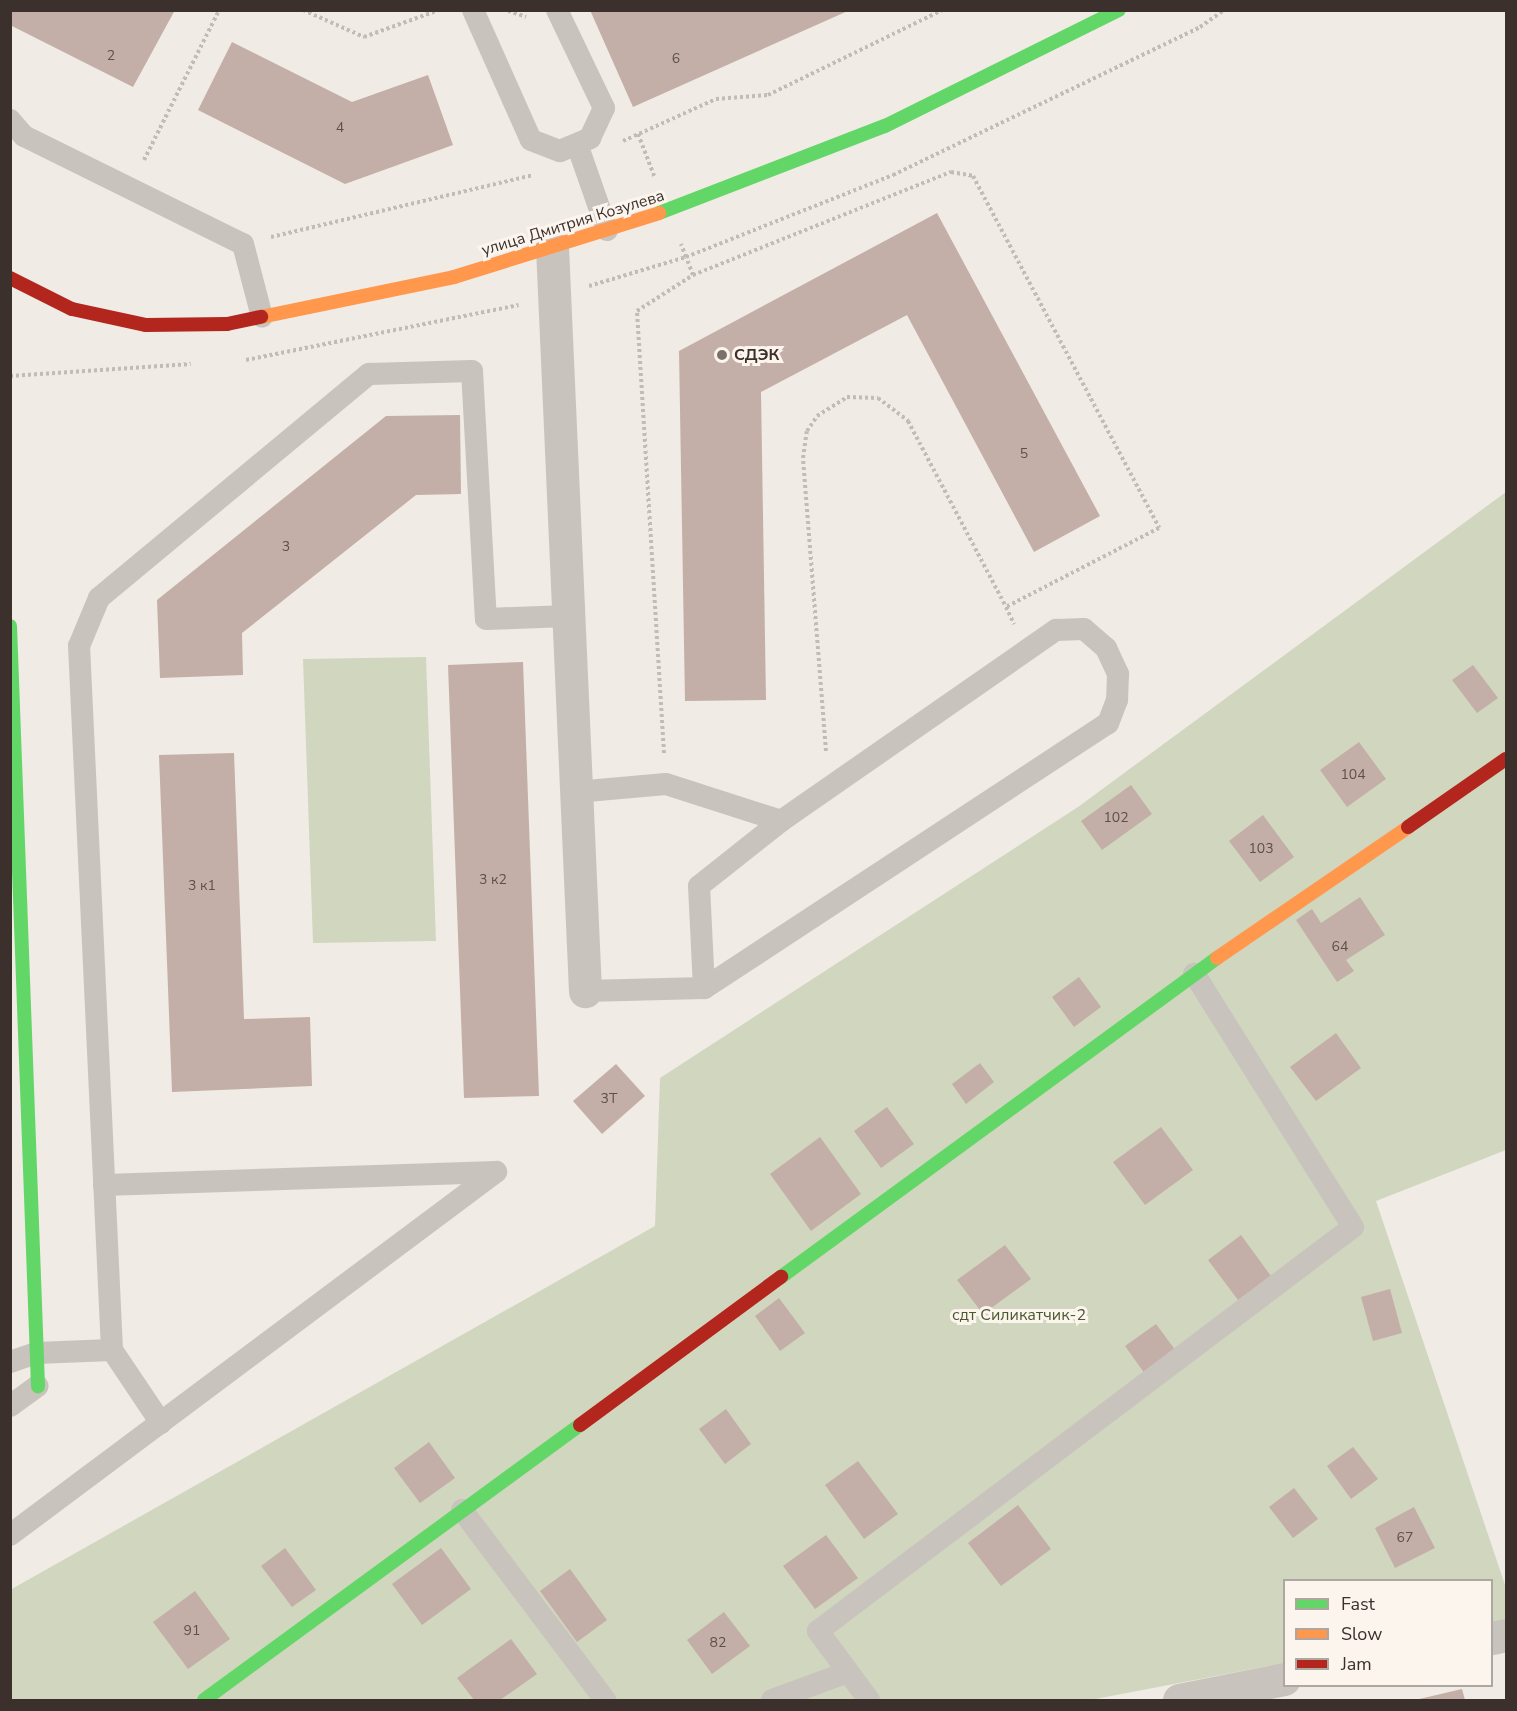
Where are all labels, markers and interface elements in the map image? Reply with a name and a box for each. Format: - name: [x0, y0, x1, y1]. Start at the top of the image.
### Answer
- house number: 2: [107, 48, 115, 64]
- house number: 6: [672, 51, 680, 67]
- house number: 4: [336, 120, 344, 136]
- street label: улица Дмитрия Козулева: [479, 186, 667, 260]
- place label: СДЭК: [734, 345, 779, 365]
- marker: СДЭК: [715, 348, 729, 362]
- house number: 5: [1020, 446, 1028, 462]
- house number: 3: [282, 539, 290, 555]
- house number: 104: [1340, 767, 1366, 783]
- house number: 102: [1103, 810, 1129, 826]
- house number: 103: [1248, 841, 1274, 857]
- house number: 3 к2: [479, 872, 507, 888]
- house number: 3 к1: [188, 878, 216, 894]
- house number: 64: [1332, 939, 1348, 955]
- house number: 3Т: [601, 1091, 617, 1107]
- park label: сдт Силикатчик-2: [952, 1305, 1086, 1325]
- house number: 67: [1397, 1530, 1413, 1546]
- legend: [1283, 1579, 1493, 1687]
- text: Fast: [1341, 1592, 1375, 1616]
- text: Slow: [1341, 1622, 1382, 1646]
- house number: 91: [184, 1623, 200, 1639]
- house number: 82: [710, 1635, 726, 1651]
- text: Jam: [1341, 1652, 1372, 1676]

